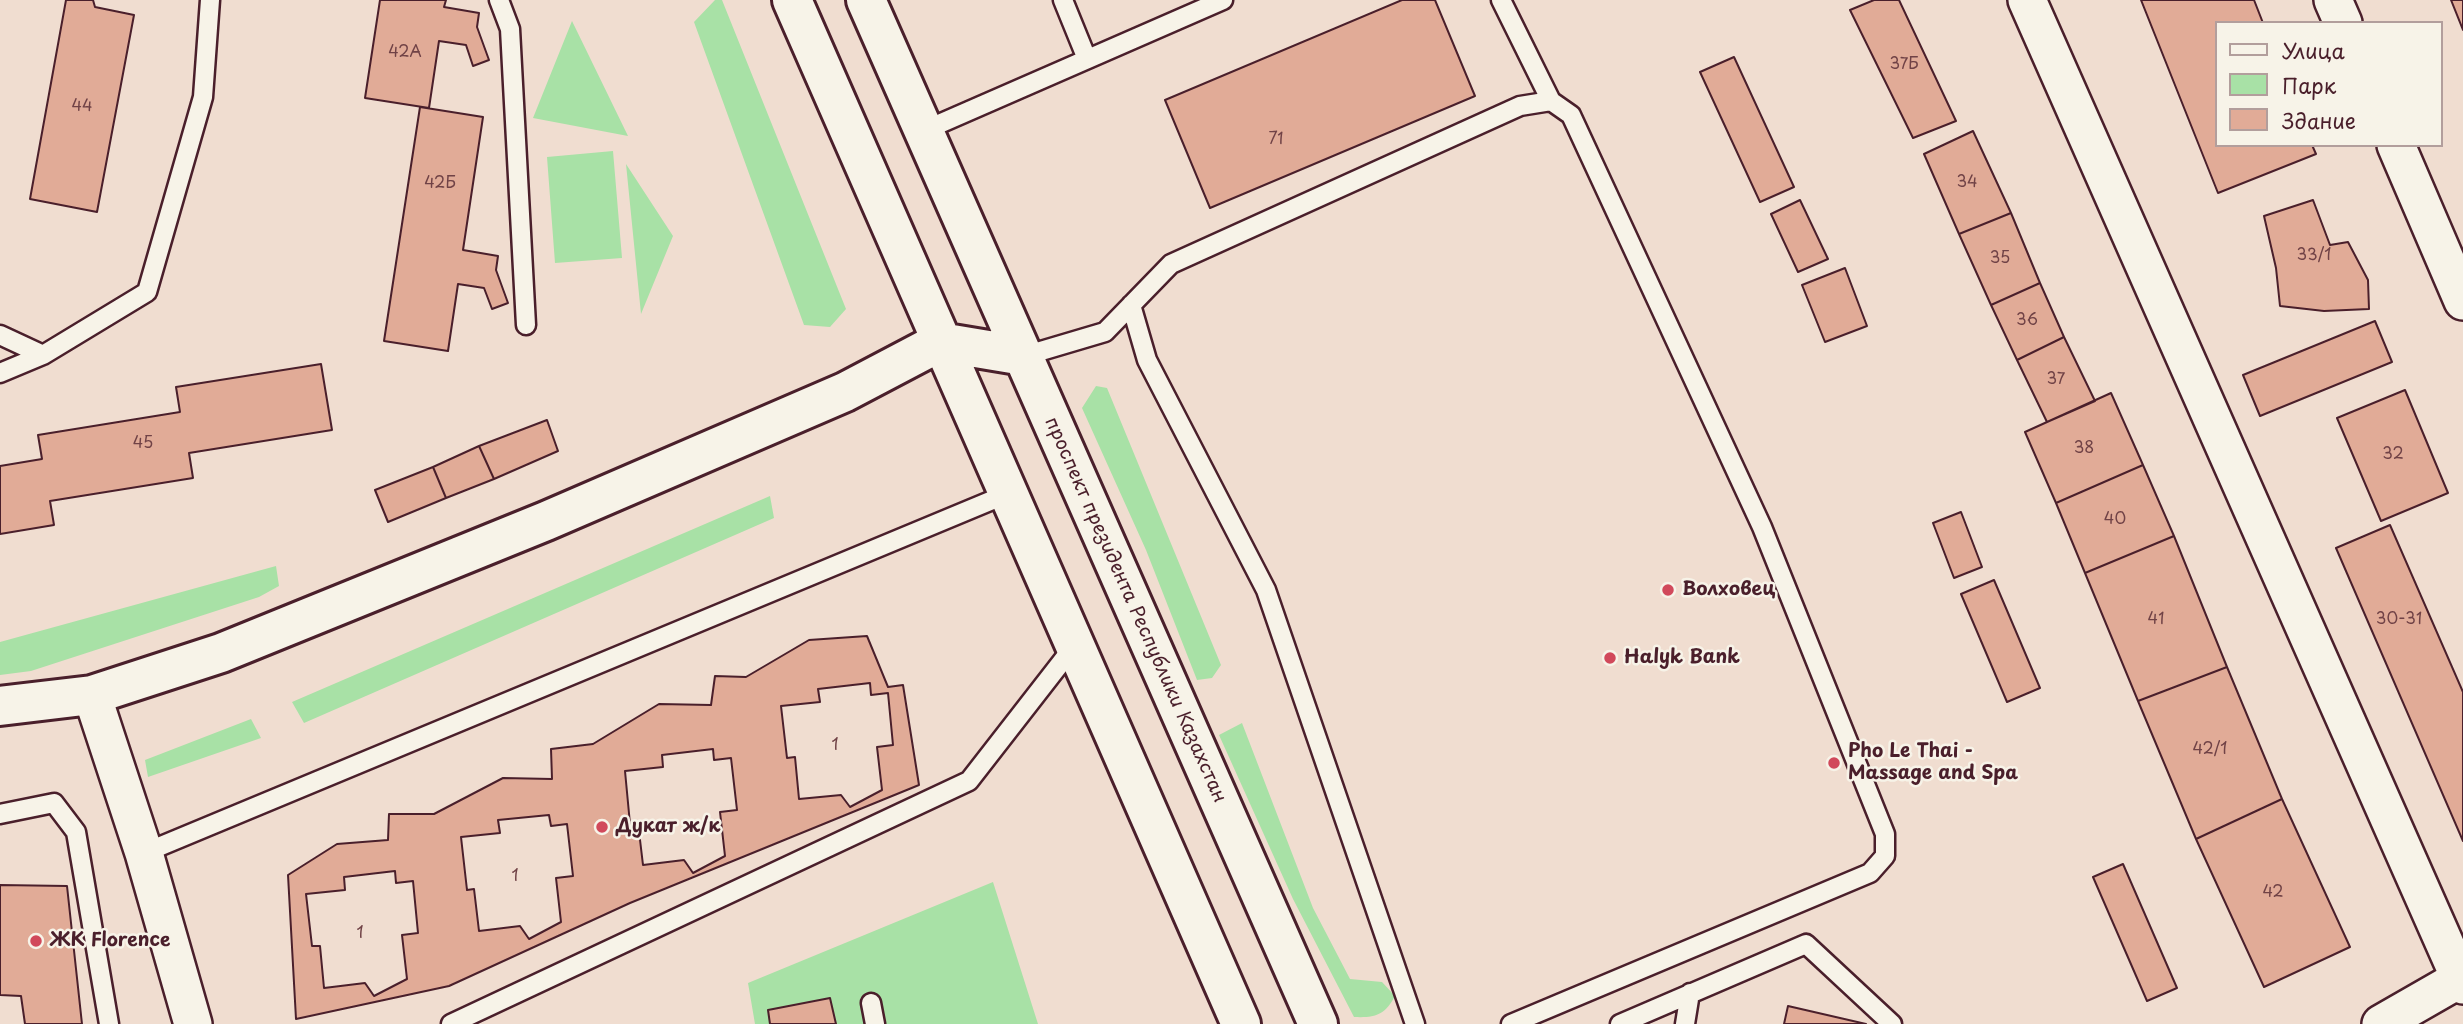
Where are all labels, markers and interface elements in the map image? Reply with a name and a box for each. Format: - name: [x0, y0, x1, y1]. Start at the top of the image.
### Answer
- legend: [2214, 21, 2442, 147]
- text: Улица: [2282, 34, 2345, 66]
- house number: 42А: [388, 43, 422, 63]
- house number: 37Б: [1889, 55, 1919, 75]
- text: Парк: [2282, 69, 2336, 101]
- house number: 44: [71, 97, 93, 117]
- text: Здание: [2282, 104, 2356, 136]
- house number: 71: [1269, 130, 1283, 150]
- house number: 34: [1956, 173, 1978, 193]
- house number: 42Б: [424, 174, 456, 194]
- house number: 33/1: [2297, 246, 2331, 266]
- house number: 35: [1990, 249, 2010, 269]
- house number: 36: [2016, 311, 2038, 331]
- house number: 37: [2047, 370, 2065, 390]
- street label: проспект президента Республики Казахстан: [1039, 414, 1231, 806]
- house number: 45: [133, 434, 153, 454]
- house number: 38: [2074, 439, 2094, 459]
- house number: 32: [2382, 445, 2404, 465]
- house number: 40: [2104, 510, 2126, 530]
- place label: Волховец: [1682, 579, 1775, 601]
- marker: Волховец: [1660, 582, 1676, 598]
- house number: 41: [2148, 610, 2164, 630]
- house number: 30-31: [2376, 610, 2422, 630]
- place label: Halyk Bank: [1624, 647, 1740, 669]
- marker: Halyk Bank: [1602, 650, 1618, 666]
- house number: 1: [831, 736, 839, 756]
- house number: 42/1: [2193, 740, 2227, 760]
- place label: Pho Le Thai - Massage and Spa: [1848, 741, 2018, 785]
- marker: Pho Le Thai - Massage and Spa: [1826, 755, 1842, 771]
- place label: Дукат ж/к: [616, 816, 720, 838]
- marker: Дукат ж/к: [594, 819, 610, 835]
- house number: 1: [511, 867, 519, 887]
- house number: 42: [2262, 883, 2284, 903]
- house number: 1: [356, 924, 364, 944]
- place label: ЖК Florence: [50, 930, 170, 952]
- marker: ЖК Florence: [28, 933, 44, 949]

